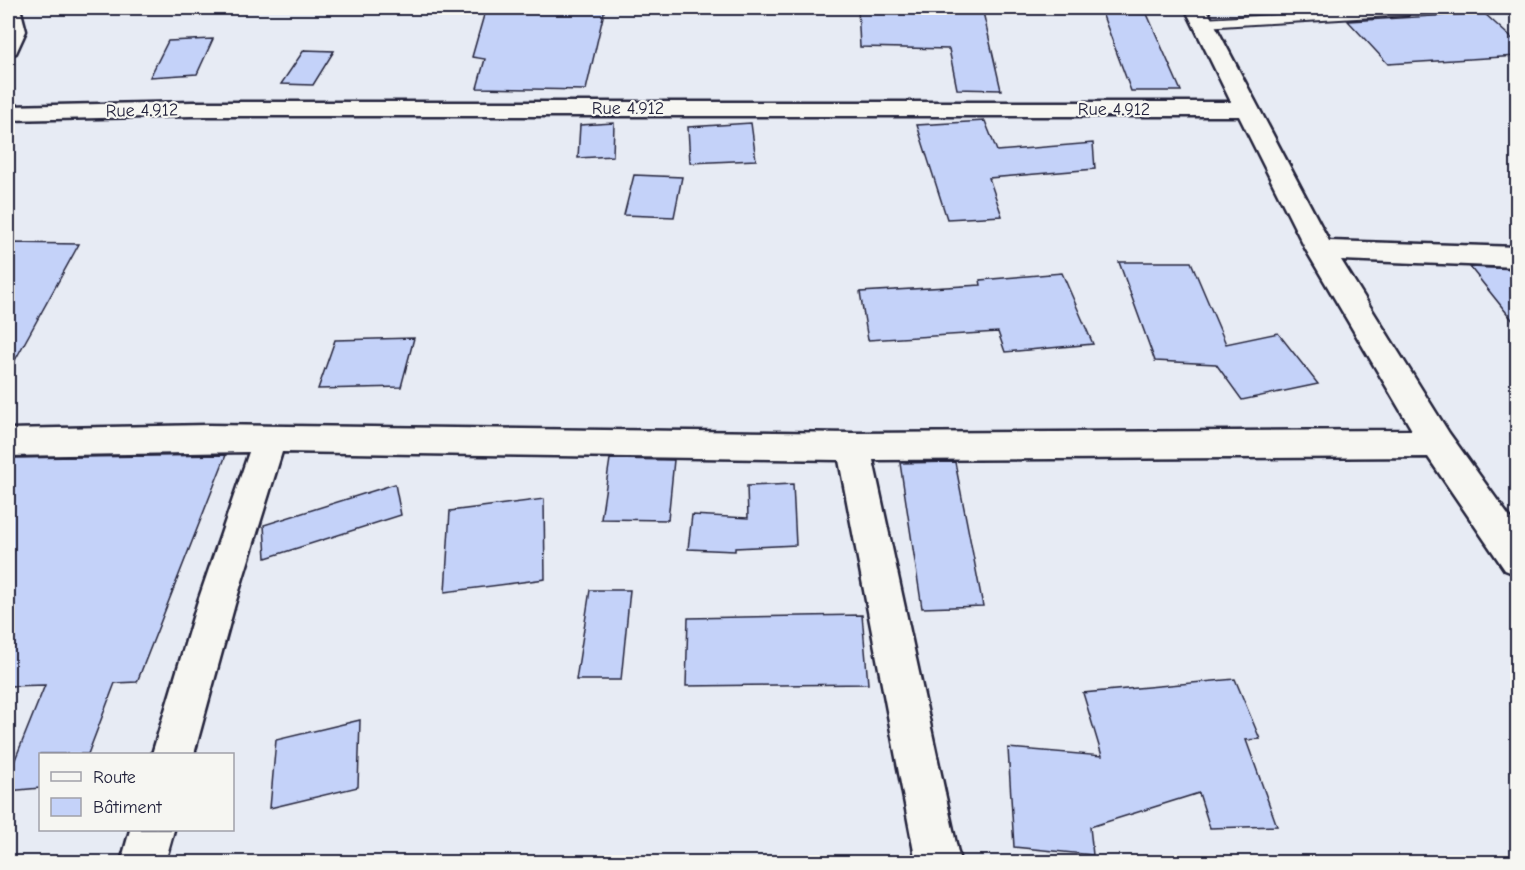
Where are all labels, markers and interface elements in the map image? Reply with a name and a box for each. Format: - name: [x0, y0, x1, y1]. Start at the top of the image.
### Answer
- street label: Rue 4.912: [592, 98, 664, 119]
- street label: Rue 4.912: [106, 99, 178, 122]
- street label: Rue 4.912: [1078, 99, 1150, 120]
- legend: [39, 753, 234, 831]
- text: Route: [93, 767, 136, 788]
- text: Bâtiment: [93, 797, 163, 818]

